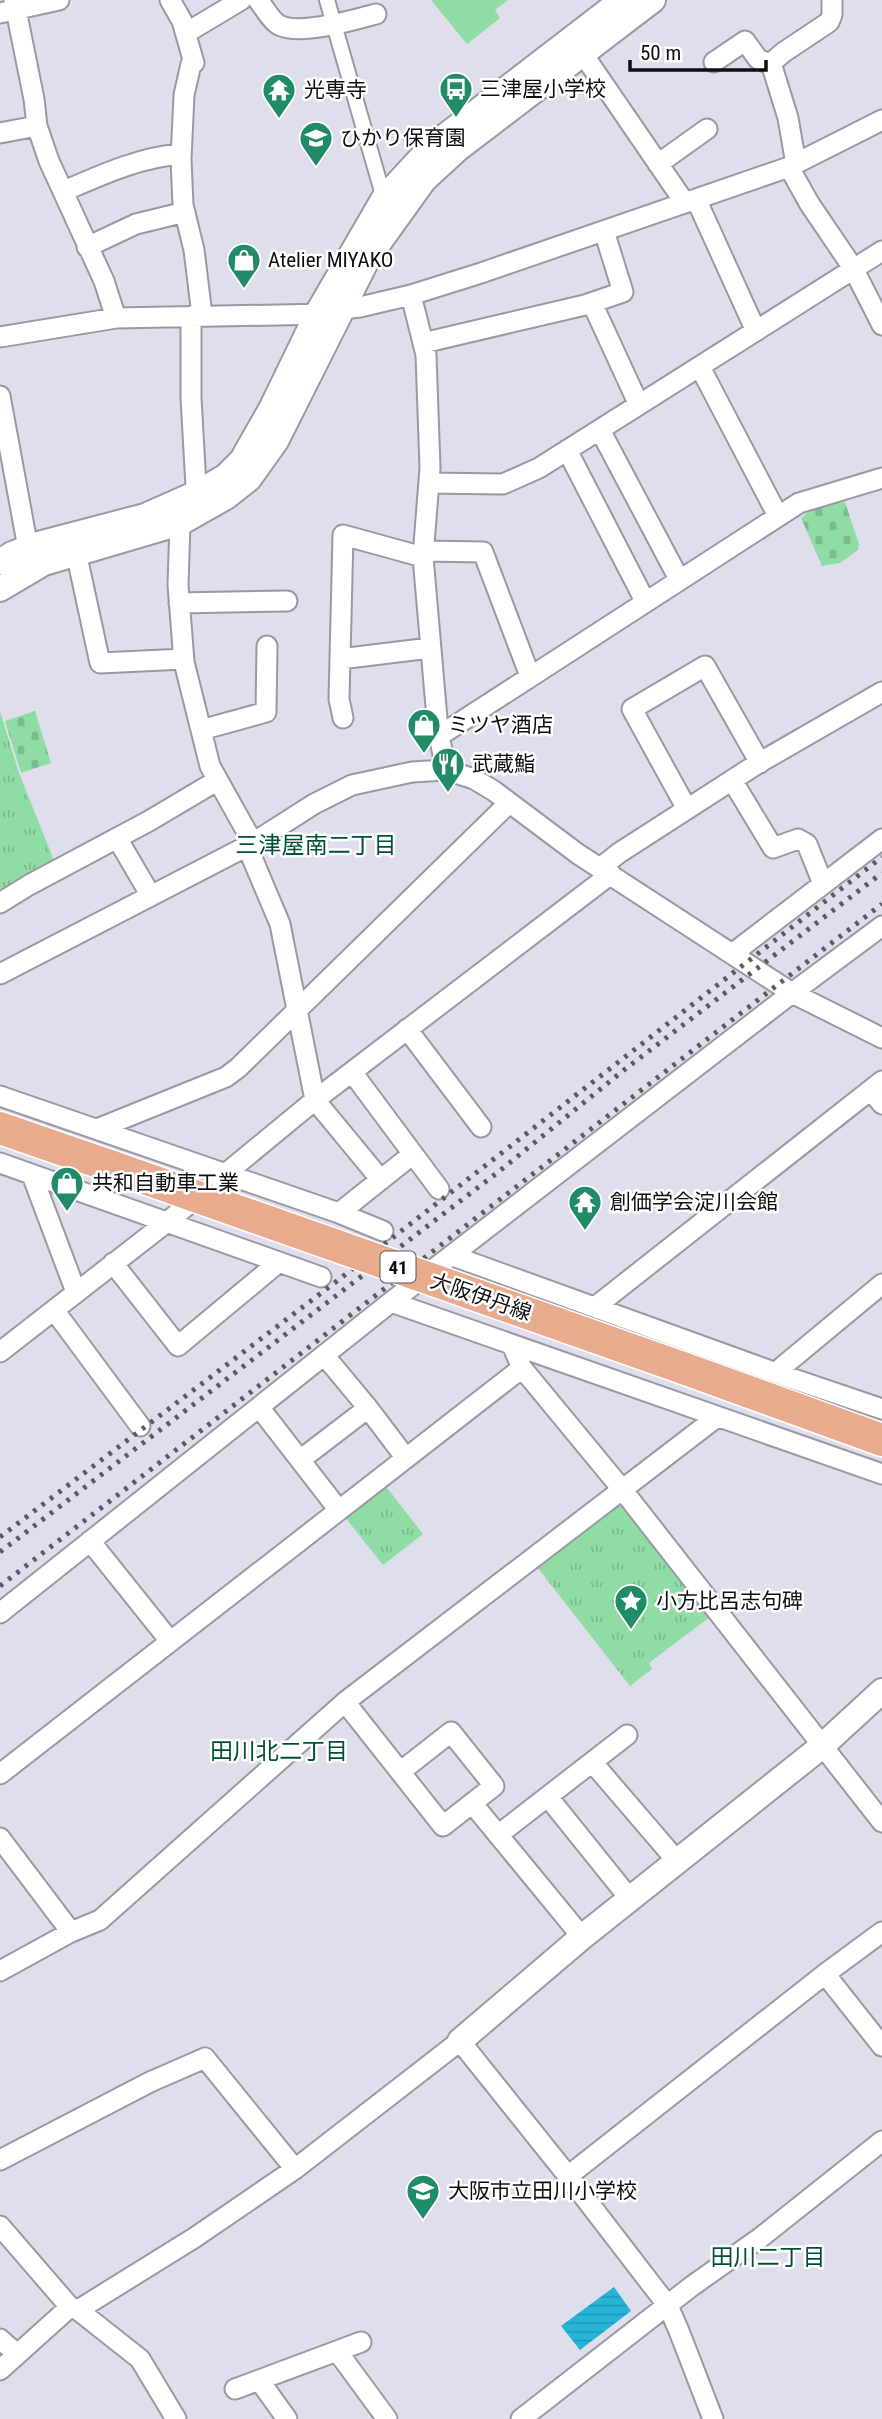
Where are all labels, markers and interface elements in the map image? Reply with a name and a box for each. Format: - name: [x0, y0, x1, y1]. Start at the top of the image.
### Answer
- scale bar: [630, 28, 766, 72]
- text: 50 m: [640, 41, 681, 65]
- bus stop icon: 三津屋小学校: [437, 70, 475, 119]
- temple icon: 光専寺: [260, 71, 298, 120]
- place label: 三津屋小学校: [480, 77, 606, 101]
- place label: 光専寺: [304, 78, 367, 102]
- school or university icon: ひかり保育園: [297, 119, 335, 168]
- place label: ひかり保育園: [340, 126, 466, 150]
- shop icon: Atelier MIYAKO: [225, 241, 263, 290]
- place label: Atelier MIYAKO: [268, 248, 393, 272]
- shop icon: ミツヤ酒店: [405, 706, 443, 755]
- place label: ミツヤ酒店: [448, 713, 553, 737]
- restaurant icon: 武蔵鮨: [429, 745, 467, 794]
- place label: 武蔵鮨: [472, 752, 535, 776]
- district label: 三津屋南二丁目: [236, 832, 397, 859]
- shop icon: 共和自動車工業: [48, 1164, 86, 1213]
- place label: 共和自動車工業: [92, 1171, 239, 1195]
- temple icon: 創価学会淀川会館: [566, 1183, 604, 1232]
- place label: 創価学会淀川会館: [610, 1190, 778, 1214]
- road number: 41: [380, 1252, 416, 1282]
- street label: 大阪伊丹線: [427, 1269, 535, 1325]
- place icon: 小方比呂志句碑: [612, 1582, 650, 1631]
- place label: 小方比呂志句碑: [656, 1589, 803, 1613]
- district label: 田川北二丁目: [210, 1738, 348, 1765]
- school or university icon: 大阪市立田川小学校: [404, 2172, 442, 2221]
- place label: 大阪市立田川小学校: [448, 2179, 637, 2203]
- district label: 田川二丁目: [711, 2244, 826, 2271]

